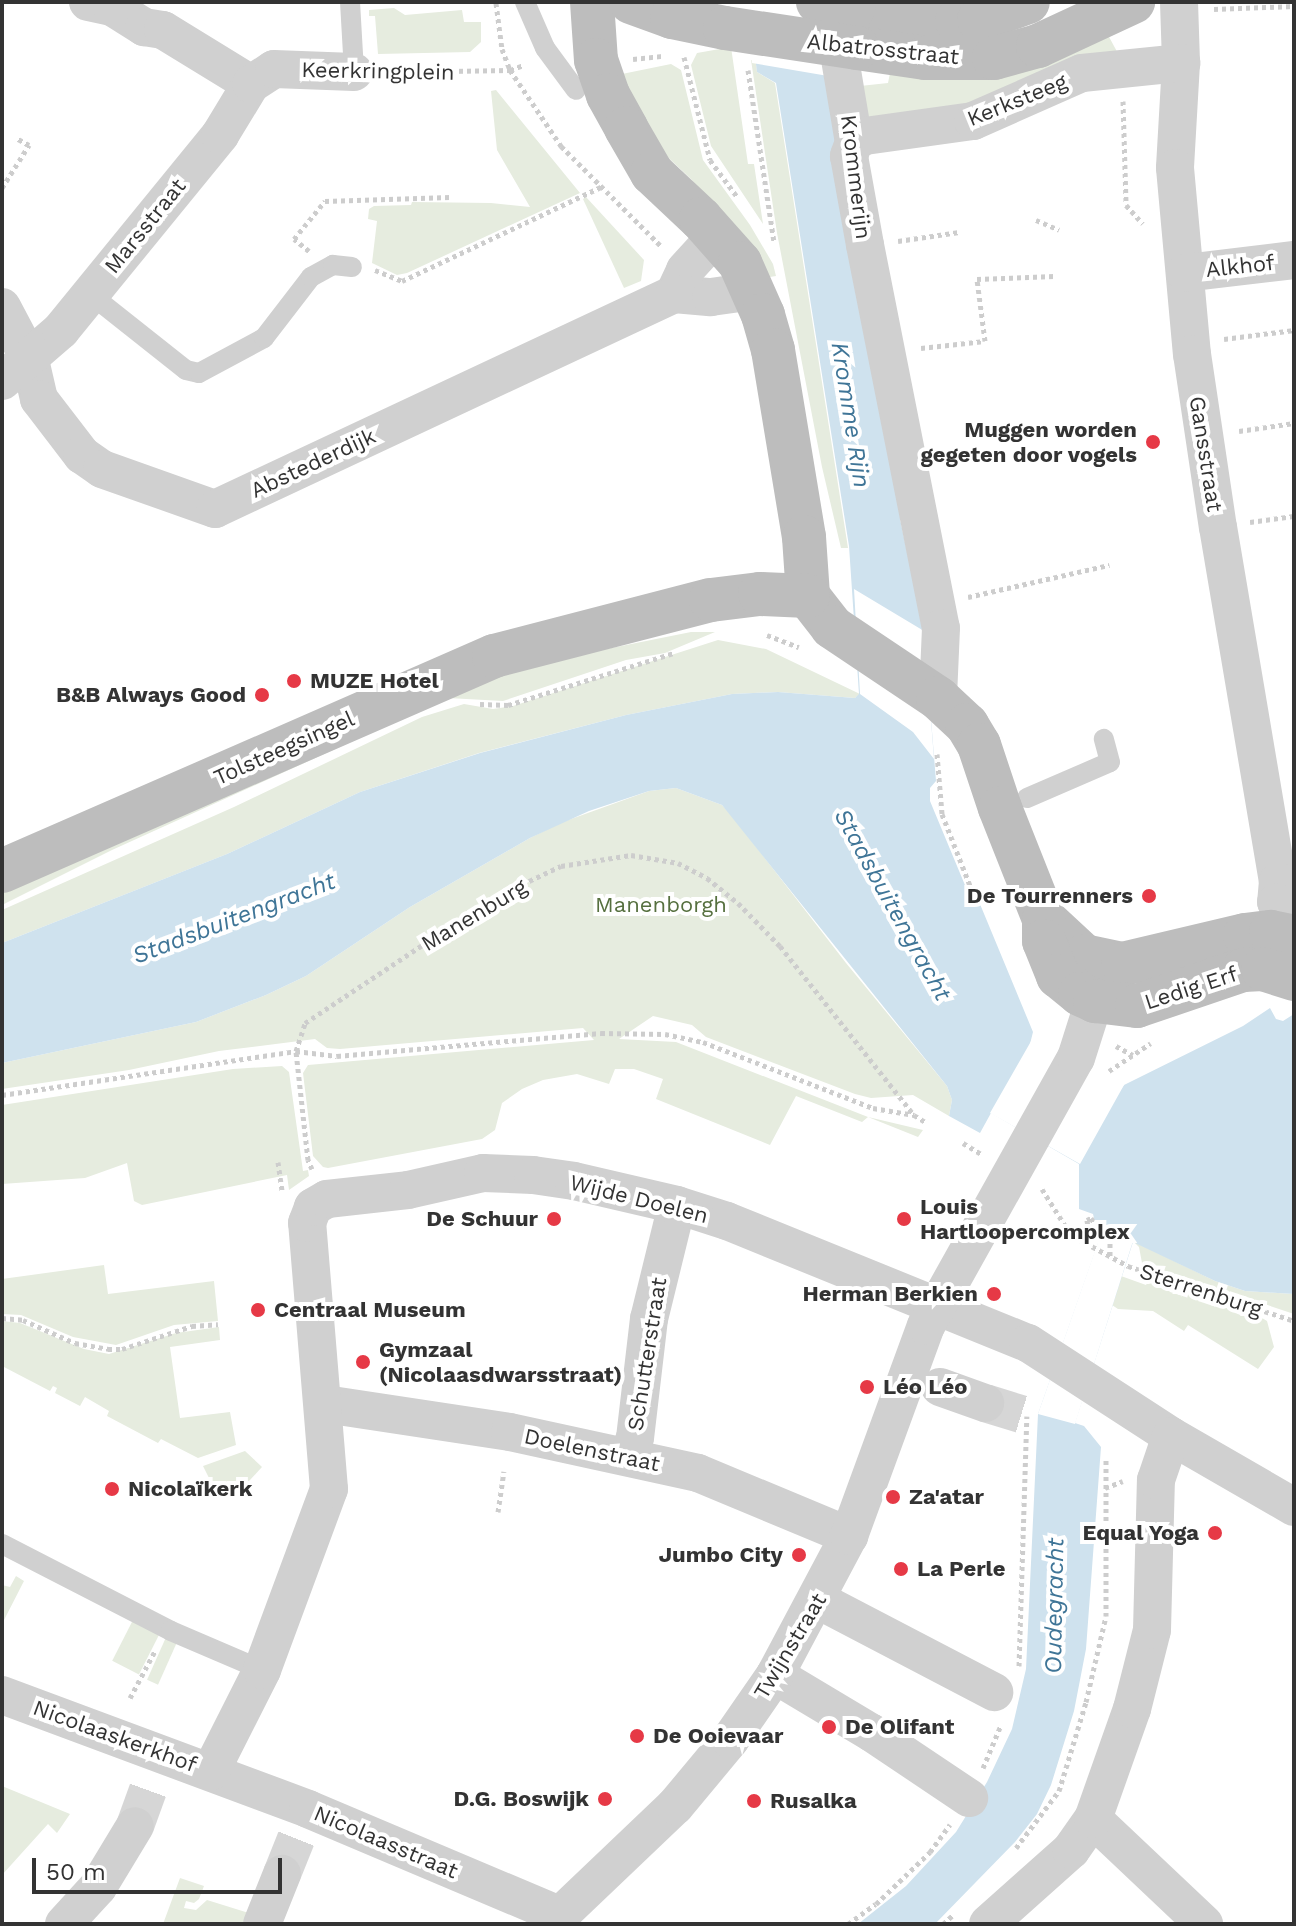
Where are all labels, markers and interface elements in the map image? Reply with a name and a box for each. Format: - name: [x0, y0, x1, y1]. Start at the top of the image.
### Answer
- street label: Albatrosstraat: [806, 28, 960, 70]
- street label: Keerkringplein: [301, 56, 455, 86]
- street label: Kerksteeg: [963, 68, 1071, 132]
- street label: Krommerijn: [835, 113, 877, 241]
- street label: Marsstraat: [99, 173, 191, 279]
- street label: Alkhof: [1204, 249, 1276, 283]
- water label: Kromme Rijn: [824, 340, 876, 490]
- street label: Gansstraat: [1184, 394, 1228, 514]
- place label: Muggen worden gegeten door vogels: [920, 416, 1137, 468]
- street label: Abstederdijk: [246, 423, 380, 503]
- marker: Muggen worden gegeten door vogels: [1144, 433, 1162, 451]
- place label: MUZE Hotel: [310, 668, 439, 694]
- marker: MUZE Hotel: [285, 672, 303, 690]
- place label: B&B Always Good: [56, 682, 246, 708]
- marker: B&B Always Good: [253, 686, 271, 704]
- street label: Tolsteegsingel: [210, 705, 358, 791]
- water label: Stadsbuitengracht: [827, 804, 957, 1006]
- water label: Stadsbuitengracht: [128, 867, 340, 971]
- street label: Manenburg: [416, 873, 532, 957]
- place label: De Tourrenners: [966, 883, 1133, 909]
- marker: De Tourrenners: [1140, 887, 1158, 905]
- park label: Manenborgh: [595, 892, 727, 918]
- street label: Ledig Erf: [1141, 961, 1241, 1015]
- street label: Wijde Doelen: [567, 1169, 711, 1229]
- place label: Louis Hartloopercomplex: [920, 1193, 1130, 1244]
- place label: De Schuur: [426, 1206, 538, 1232]
- marker: De Schuur: [545, 1210, 563, 1228]
- marker: Louis Hartloopercomplex: [895, 1210, 913, 1228]
- street label: Sterrenburg: [1136, 1258, 1266, 1322]
- street label: Schutterstraat: [622, 1275, 672, 1433]
- place label: Herman Berkien: [802, 1281, 978, 1307]
- marker: Herman Berkien: [985, 1285, 1003, 1303]
- place label: Centraal Museum: [274, 1297, 466, 1323]
- marker: Centraal Museum: [249, 1301, 267, 1319]
- place label: Gymzaal (Nicolaasdwarsstraat): [379, 1336, 622, 1388]
- marker: Gymzaal (Nicolaasdwarsstraat): [354, 1353, 372, 1371]
- place label: Léo Léo: [883, 1374, 967, 1400]
- marker: Léo Léo: [858, 1378, 876, 1396]
- street label: Doelenstraat: [522, 1423, 662, 1477]
- place label: Nicolaïkerk: [128, 1476, 252, 1502]
- marker: Nicolaïkerk: [103, 1480, 121, 1498]
- place label: Za'atar: [909, 1484, 984, 1510]
- marker: Za'atar: [884, 1488, 902, 1506]
- place label: Equal Yoga: [1081, 1520, 1199, 1546]
- marker: Equal Yoga: [1206, 1524, 1224, 1542]
- water label: Oudegracht: [1039, 1538, 1071, 1674]
- place label: Jumbo City: [659, 1542, 783, 1568]
- marker: Jumbo City: [790, 1546, 808, 1564]
- place label: La Perle: [917, 1556, 1006, 1582]
- marker: La Perle: [892, 1560, 910, 1578]
- street label: Twijnstraat: [748, 1588, 832, 1704]
- street label: Nicolaaskerkhof: [30, 1694, 200, 1778]
- place label: De Olifant: [845, 1714, 954, 1740]
- marker: De Olifant: [820, 1718, 838, 1736]
- place label: De Ooievaar: [653, 1723, 783, 1749]
- marker: De Ooievaar: [628, 1727, 646, 1745]
- place label: D.G. Boswijk: [454, 1786, 589, 1812]
- place label: Rusalka: [770, 1788, 857, 1814]
- marker: D.G. Boswijk: [596, 1790, 614, 1808]
- marker: Rusalka: [745, 1792, 763, 1810]
- street label: Nicolaasstraat: [310, 1800, 462, 1884]
- scale bar: [36, 1842, 286, 1892]
- text: 50 m: [46, 1858, 106, 1886]

